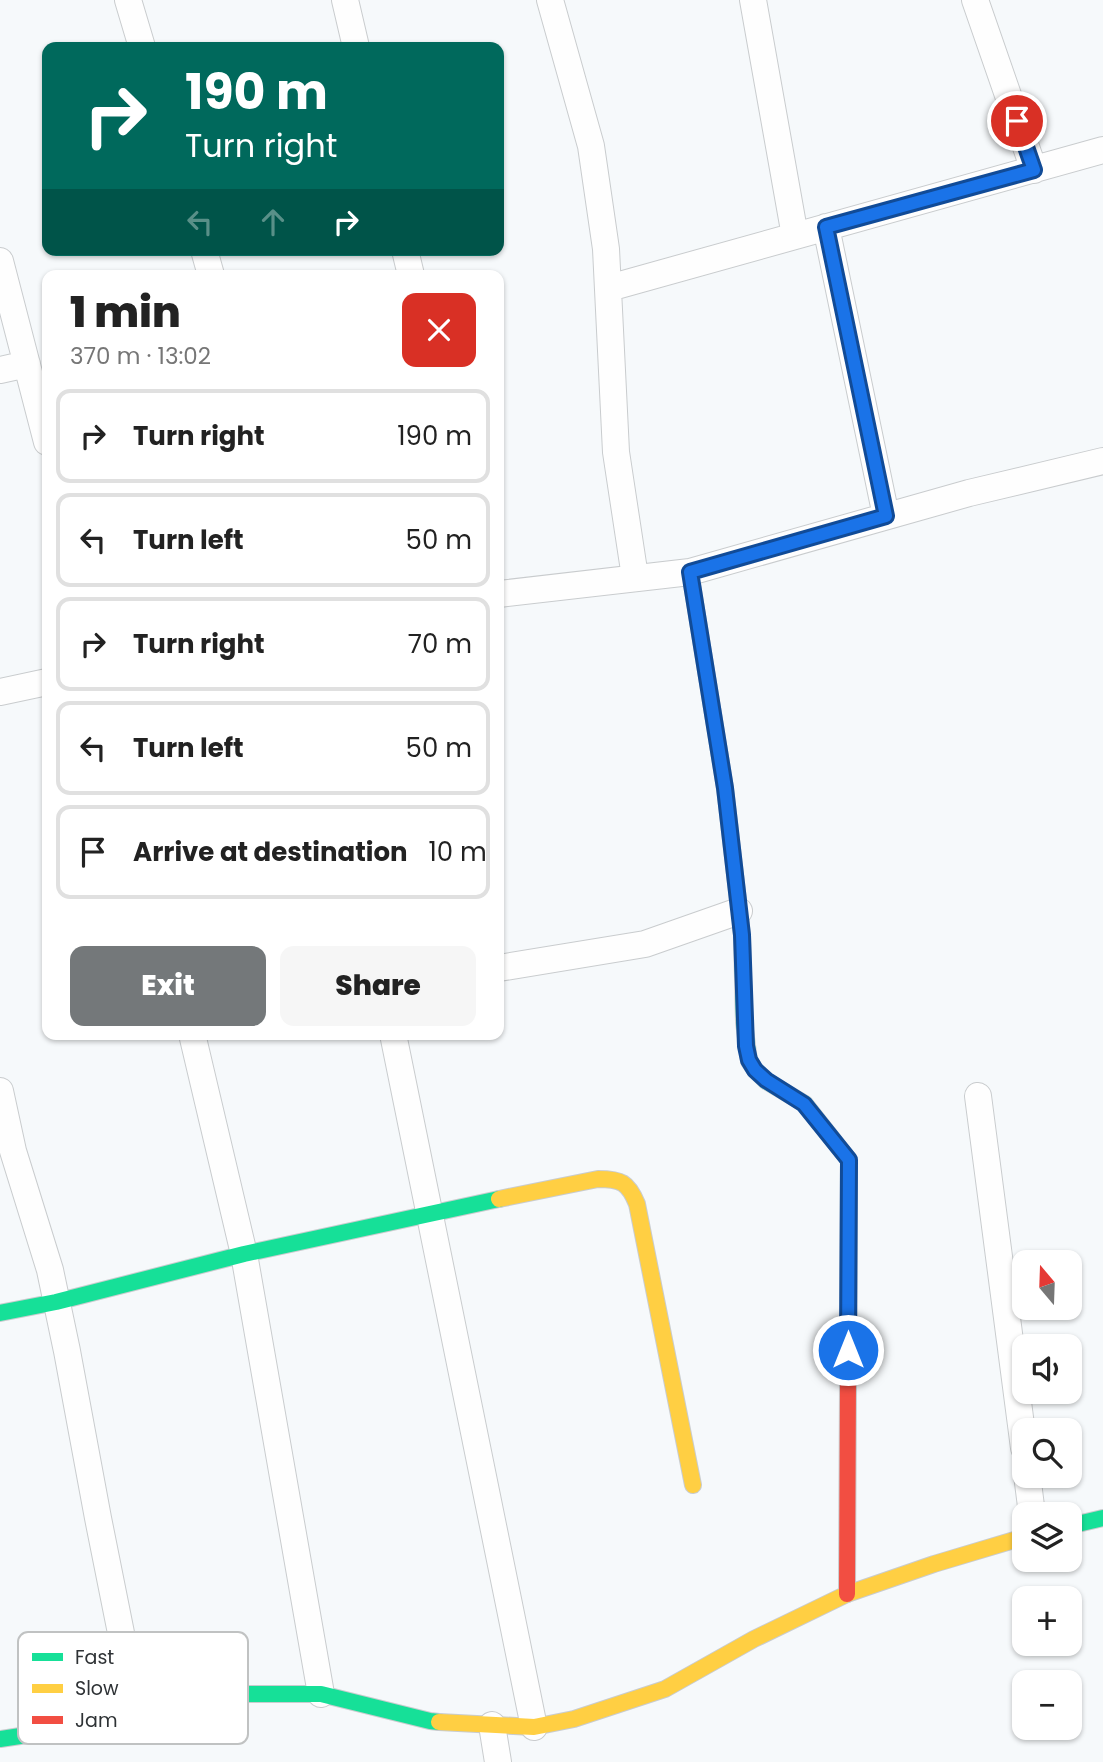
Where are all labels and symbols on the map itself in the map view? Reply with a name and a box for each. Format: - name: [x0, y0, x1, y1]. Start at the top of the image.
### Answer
- pin: [987, 91, 1047, 151]
- north arrow: [1012, 1250, 1082, 1320]
- position arrow: [811, 1313, 885, 1387]
- legend: [18, 1632, 248, 1744]
- text: Fast: [75, 1644, 114, 1671]
- text: Slow: [75, 1675, 119, 1702]
- text: Jam: [75, 1707, 117, 1734]

